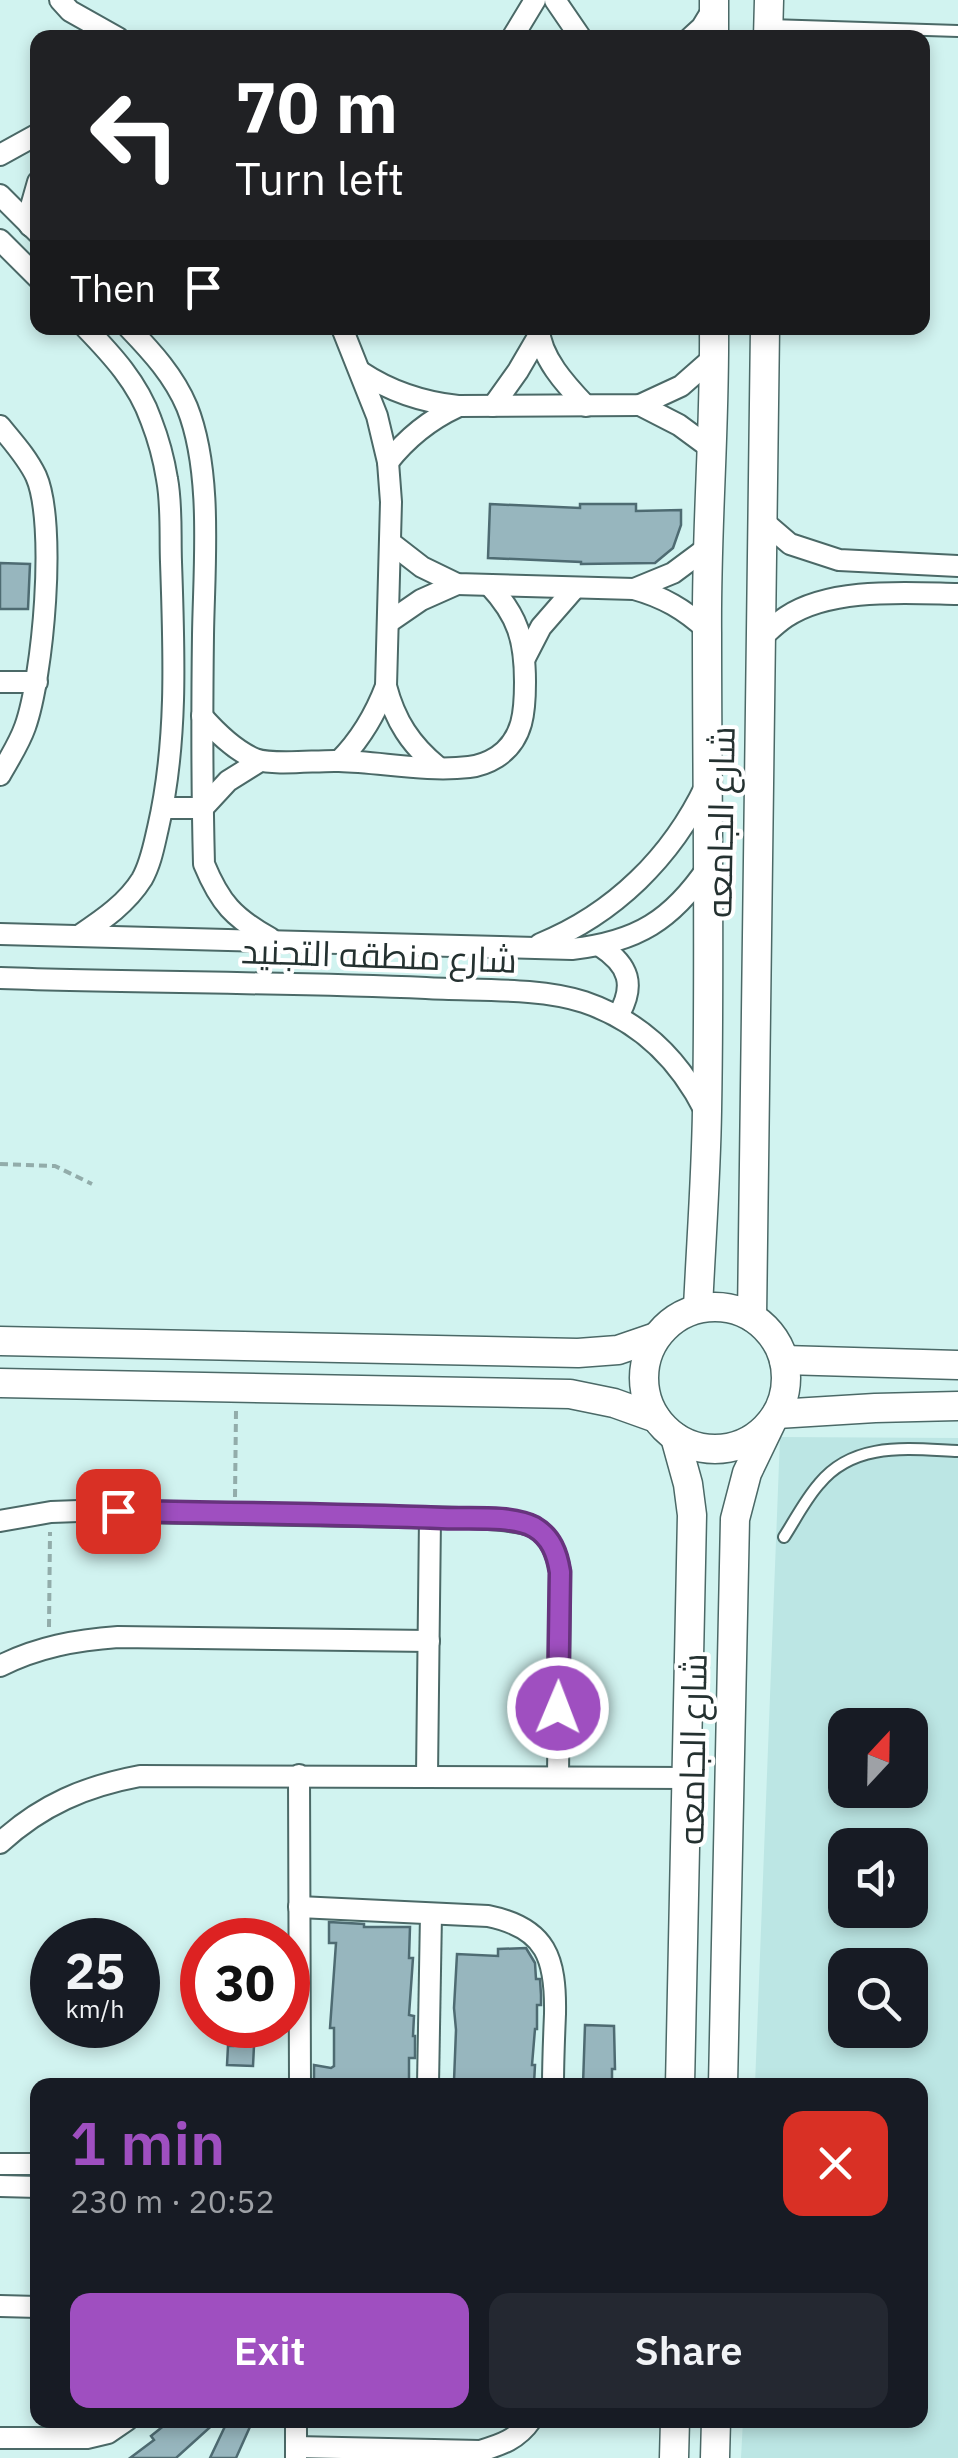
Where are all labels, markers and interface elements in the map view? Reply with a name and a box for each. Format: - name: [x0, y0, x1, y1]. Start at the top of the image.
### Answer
- text: 70 m: [235, 61, 398, 152]
- icon: left: [70, 70, 200, 200]
- text: Turn left: [235, 149, 404, 207]
- icon: arrive: [176, 260, 231, 315]
- text: Then: [70, 263, 156, 312]
- street label: شارع الجامعه: [695, 726, 746, 918]
- street label: شارع منطقه التجنيد: [240, 927, 518, 984]
- pin: [76, 1469, 161, 1554]
- icon: arrive: [91, 1484, 146, 1539]
- street label: شارع الجامعه: [667, 1653, 718, 1845]
- position arrow: [506, 1656, 610, 1760]
- north arrow: [828, 1708, 928, 1808]
- map controls: [828, 1708, 928, 2048]
- button: sound: [828, 1828, 928, 1928]
- speed limit sign: 30: [180, 1918, 310, 2048]
- text: 25: [65, 1938, 125, 2003]
- button: search: [828, 1948, 928, 2048]
- text: km/h: [66, 1992, 124, 2025]
- text: 1 min: [70, 2103, 225, 2182]
- button: close: [783, 2111, 888, 2216]
- text: 230 m · 20:52: [70, 2180, 275, 2222]
- button: Exit: [70, 2293, 469, 2408]
- button: Share: [489, 2293, 888, 2408]

